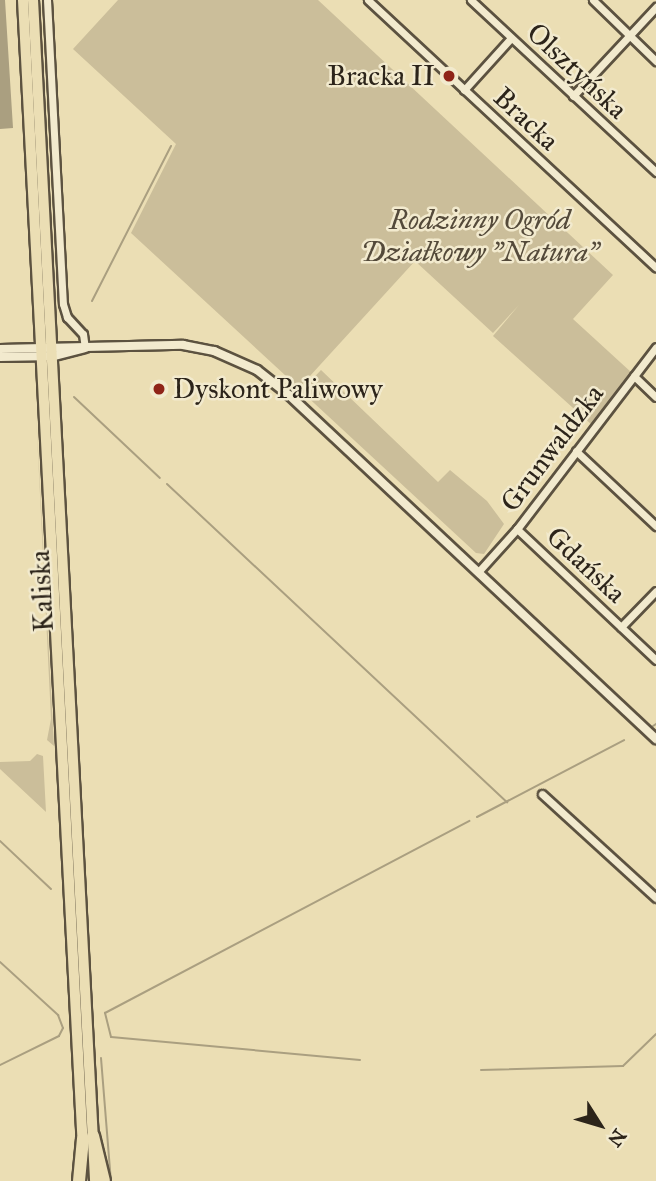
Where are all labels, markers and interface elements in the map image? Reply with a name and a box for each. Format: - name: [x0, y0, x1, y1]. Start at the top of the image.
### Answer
- street label: Olsztyńska: [520, 16, 634, 126]
- place label: Bracka II: [328, 59, 435, 93]
- marker: Bracka II: [441, 68, 457, 84]
- street label: Bracka: [486, 80, 566, 158]
- park label: Rodzinny Ogród Działkowy "Natura": [361, 203, 599, 269]
- place label: Dyskont Paliwowy: [173, 372, 383, 406]
- street label: Grunwaldzka: [493, 378, 611, 518]
- marker: Dyskont Paliwowy: [151, 381, 167, 397]
- street label: Gdańska: [539, 520, 633, 610]
- street label: Kaliska: [23, 549, 61, 633]
- north arrow: [565, 1090, 635, 1160]
- text: N: [603, 1125, 631, 1151]

